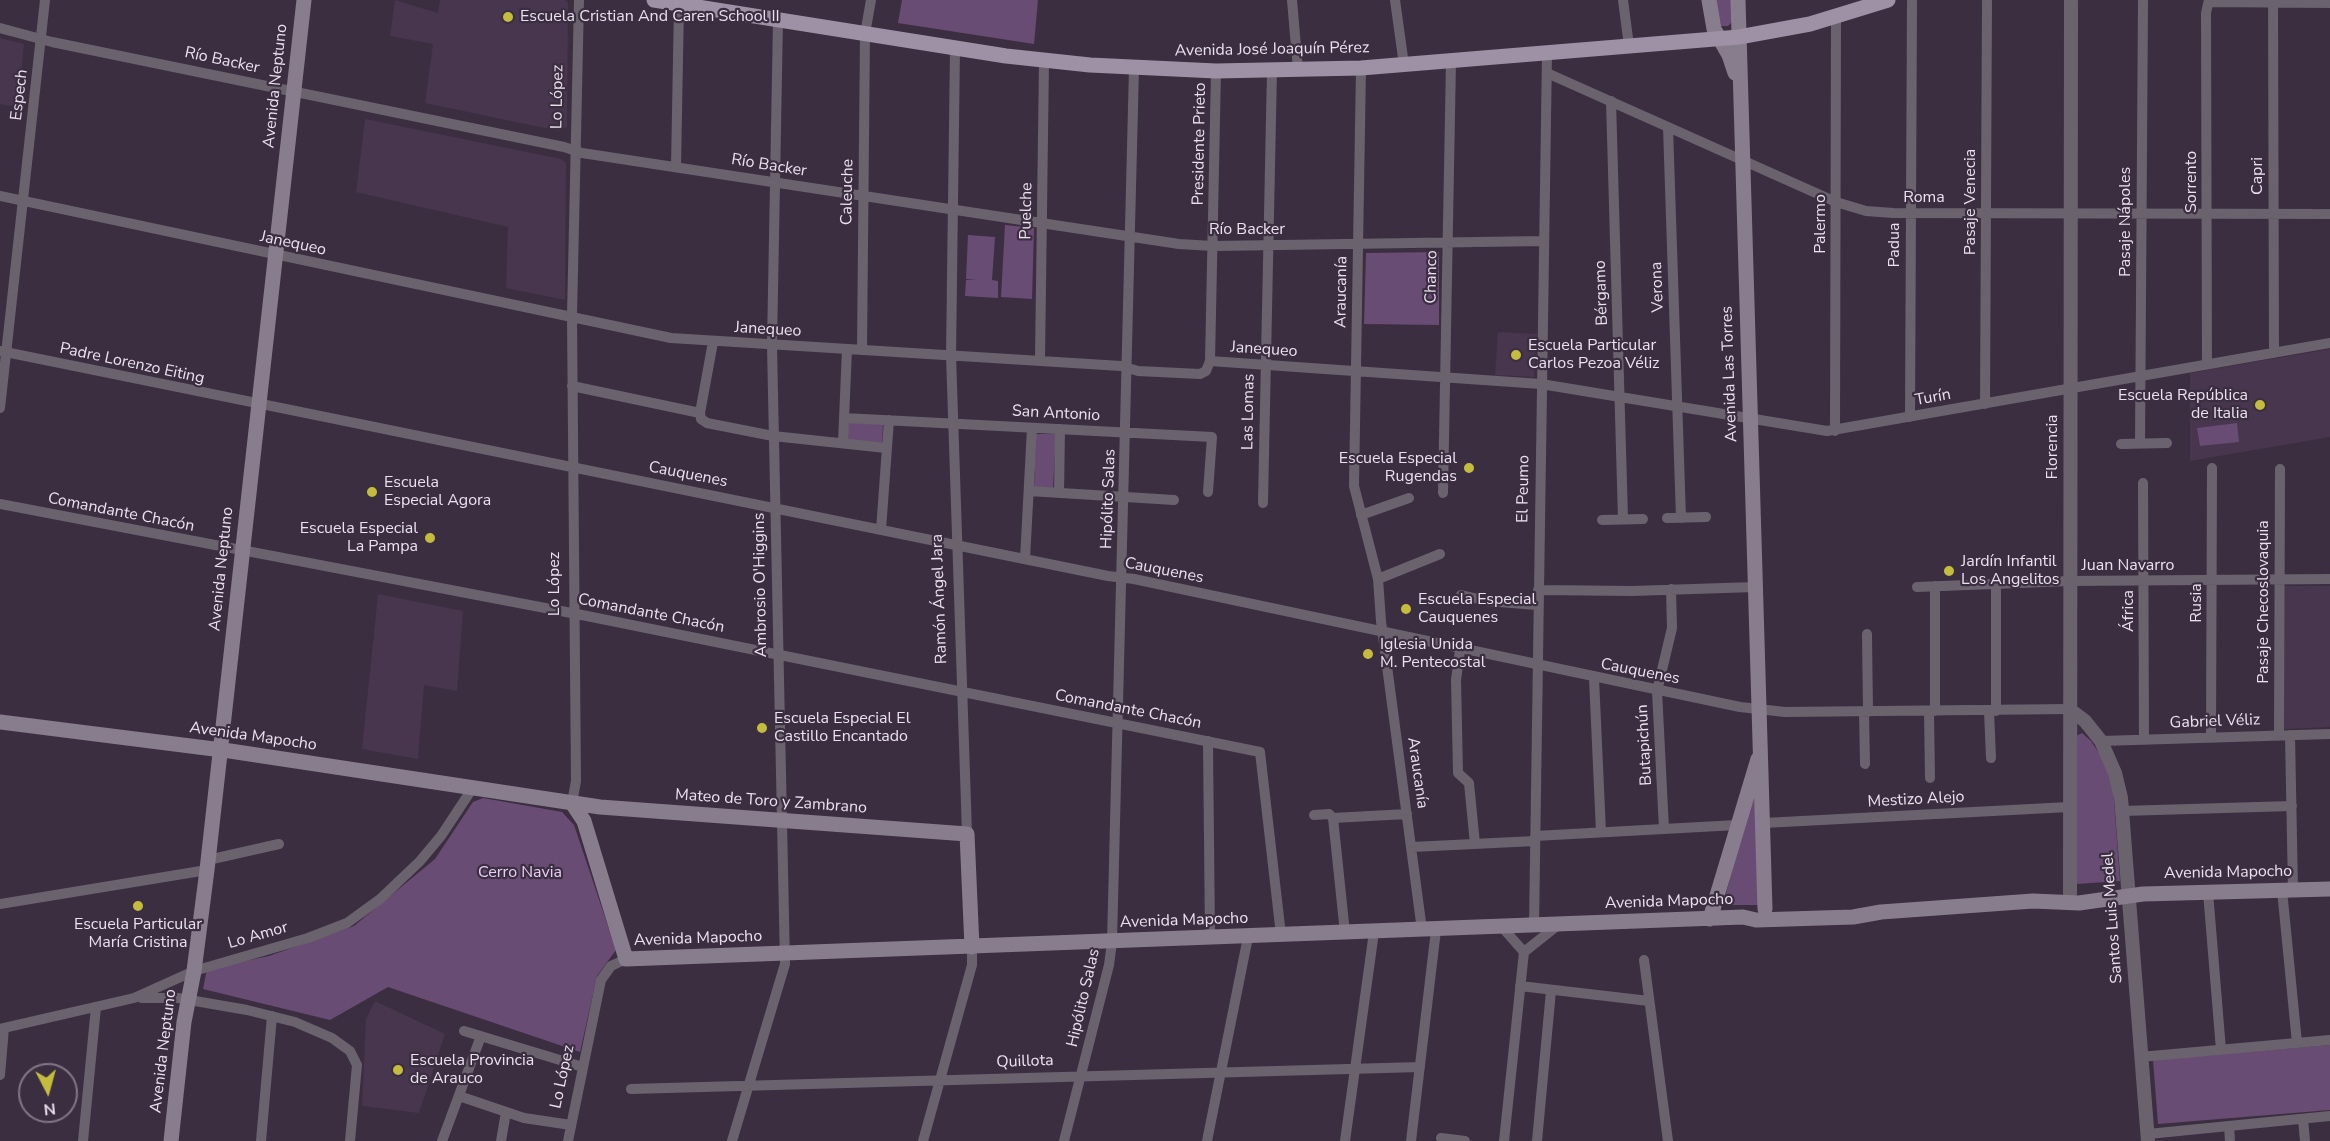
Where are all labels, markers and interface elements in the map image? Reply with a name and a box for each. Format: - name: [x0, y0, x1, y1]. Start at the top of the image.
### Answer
- place label: Escuela Cristian And Caren School II: [520, 7, 780, 27]
- marker: Escuela Cristian And Caren School II: [501, 10, 515, 24]
- street label: Avenida Neptuno: [260, 23, 292, 149]
- street label: Avenida José Joaquín Pérez: [1175, 39, 1369, 61]
- street label: Río Backer: [183, 44, 261, 78]
- street label: Lo López: [548, 65, 568, 129]
- street label: Espech: [7, 68, 33, 122]
- street label: Presidente Prieto: [1189, 82, 1211, 206]
- street label: Pasaje Venecia: [1961, 149, 1981, 255]
- street label: Río Backer: [730, 151, 808, 181]
- street label: Sorrento: [2182, 151, 2202, 213]
- street label: Capri: [2248, 157, 2268, 195]
- street label: Caleuche: [838, 159, 858, 225]
- street label: Pasaje Nápoles: [2116, 167, 2136, 277]
- street label: Puelche: [1017, 182, 1037, 240]
- street label: Roma: [1903, 188, 1945, 208]
- street label: Palermo: [1811, 194, 1831, 254]
- street label: Río Backer: [1209, 220, 1285, 240]
- street label: Padua: [1885, 222, 1905, 268]
- street label: Janequeo: [258, 228, 328, 260]
- street label: Chanco: [1422, 250, 1442, 304]
- street label: Araucanía: [1332, 256, 1352, 328]
- street label: Bérgamo: [1591, 260, 1613, 326]
- street label: Verona: [1648, 261, 1668, 313]
- street label: Avenida Las Torres: [1718, 305, 1742, 443]
- street label: Janequeo: [734, 319, 802, 341]
- place label: Escuela Particular Carlos Pezoa Véliz: [1528, 336, 1660, 374]
- street label: Janequeo: [1230, 338, 1298, 362]
- street label: Padre Lorenzo Eiting: [58, 339, 206, 389]
- marker: Escuela Particular Carlos Pezoa Véliz: [1509, 348, 1523, 362]
- street label: Las Lomas: [1239, 374, 1259, 450]
- street label: Turín: [1914, 385, 1952, 411]
- place label: Escuela República de Italia: [2118, 386, 2248, 424]
- marker: Escuela República de Italia: [2253, 398, 2267, 412]
- street label: San Antonio: [1011, 402, 1101, 426]
- street label: Florencia: [2043, 414, 2063, 480]
- street label: Hipólito Salas: [1098, 449, 1120, 549]
- place label: Escuela Especial Rugendas: [1339, 449, 1457, 487]
- street label: El Peumo: [1514, 455, 1534, 523]
- street label: Cauquenes: [647, 458, 729, 492]
- marker: Escuela Especial Rugendas: [1462, 461, 1476, 475]
- place label: Escuela Especial Agora: [384, 473, 491, 511]
- marker: Escuela Especial Agora: [365, 485, 379, 499]
- street label: Comandante Chacón: [46, 489, 196, 537]
- street label: Avenida Neptuno: [206, 506, 238, 632]
- street label: Ambrosio O'Higgins: [750, 513, 772, 657]
- place label: Escuela Especial La Pampa: [300, 519, 418, 557]
- street label: Pasaje Checoslovaquia: [2254, 520, 2274, 684]
- marker: Escuela Especial La Pampa: [423, 531, 437, 545]
- street label: Ramón Ángel Jara: [928, 534, 952, 664]
- street label: Lo López: [545, 552, 565, 616]
- place label: Jardín Infantil Los Angelitos: [1961, 552, 2060, 590]
- street label: Cauquenes: [1123, 554, 1205, 588]
- street label: Juan Navarro: [2082, 556, 2174, 576]
- marker: Jardín Infantil Los Angelitos: [1942, 564, 1956, 578]
- street label: Rusia: [2187, 583, 2207, 623]
- street label: Comandante Chacón: [576, 590, 726, 638]
- place label: Escuela Especial Cauquenes: [1418, 590, 1536, 628]
- street label: África: [2119, 590, 2139, 632]
- marker: Escuela Especial Cauquenes: [1399, 602, 1413, 616]
- place label: Iglesia Unida M. Pentecostal: [1380, 635, 1485, 673]
- marker: Iglesia Unida M. Pentecostal: [1361, 647, 1375, 661]
- street label: Cauquenes: [1599, 655, 1681, 689]
- street label: Comandante Chacón: [1053, 686, 1203, 734]
- street label: Butapichún: [1633, 704, 1657, 786]
- place label: Escuela Especial El Castillo Encantado: [774, 709, 910, 747]
- street label: Gabriel Véliz: [2169, 711, 2261, 733]
- street label: Avenida Mapocho: [188, 719, 318, 755]
- marker: Escuela Especial El Castillo Encantado: [755, 721, 769, 735]
- street label: Araucanía: [1402, 736, 1432, 810]
- street label: Mateo de Toro y Zambrano: [674, 786, 868, 818]
- street label: Mestizo Alejo: [1867, 788, 1965, 812]
- street label: Santos Luis Medel: [2099, 852, 2127, 984]
- street label: Avenida Mapocho: [2164, 862, 2292, 884]
- park label: Cerro Navia: [478, 863, 562, 883]
- street label: Avenida Mapocho: [1605, 890, 1733, 914]
- marker: Escuela Particular María Cristina: [131, 899, 145, 913]
- street label: Avenida Mapocho: [1120, 909, 1248, 933]
- place label: Escuela Particular María Cristina: [74, 915, 202, 953]
- street label: Lo Amor: [226, 918, 290, 954]
- street label: Avenida Mapocho: [634, 927, 762, 951]
- street label: Hipólito Salas: [1063, 947, 1105, 1049]
- street label: Avenida Neptuno: [147, 988, 181, 1114]
- street label: Lo López: [547, 1044, 579, 1110]
- place label: Escuela Provincia de Arauco: [410, 1051, 534, 1089]
- street label: Quillota: [996, 1051, 1054, 1073]
- north arrow: [18, 1063, 78, 1123]
- marker: Escuela Provincia de Arauco: [391, 1063, 405, 1077]
- text: N: [43, 1097, 57, 1120]

